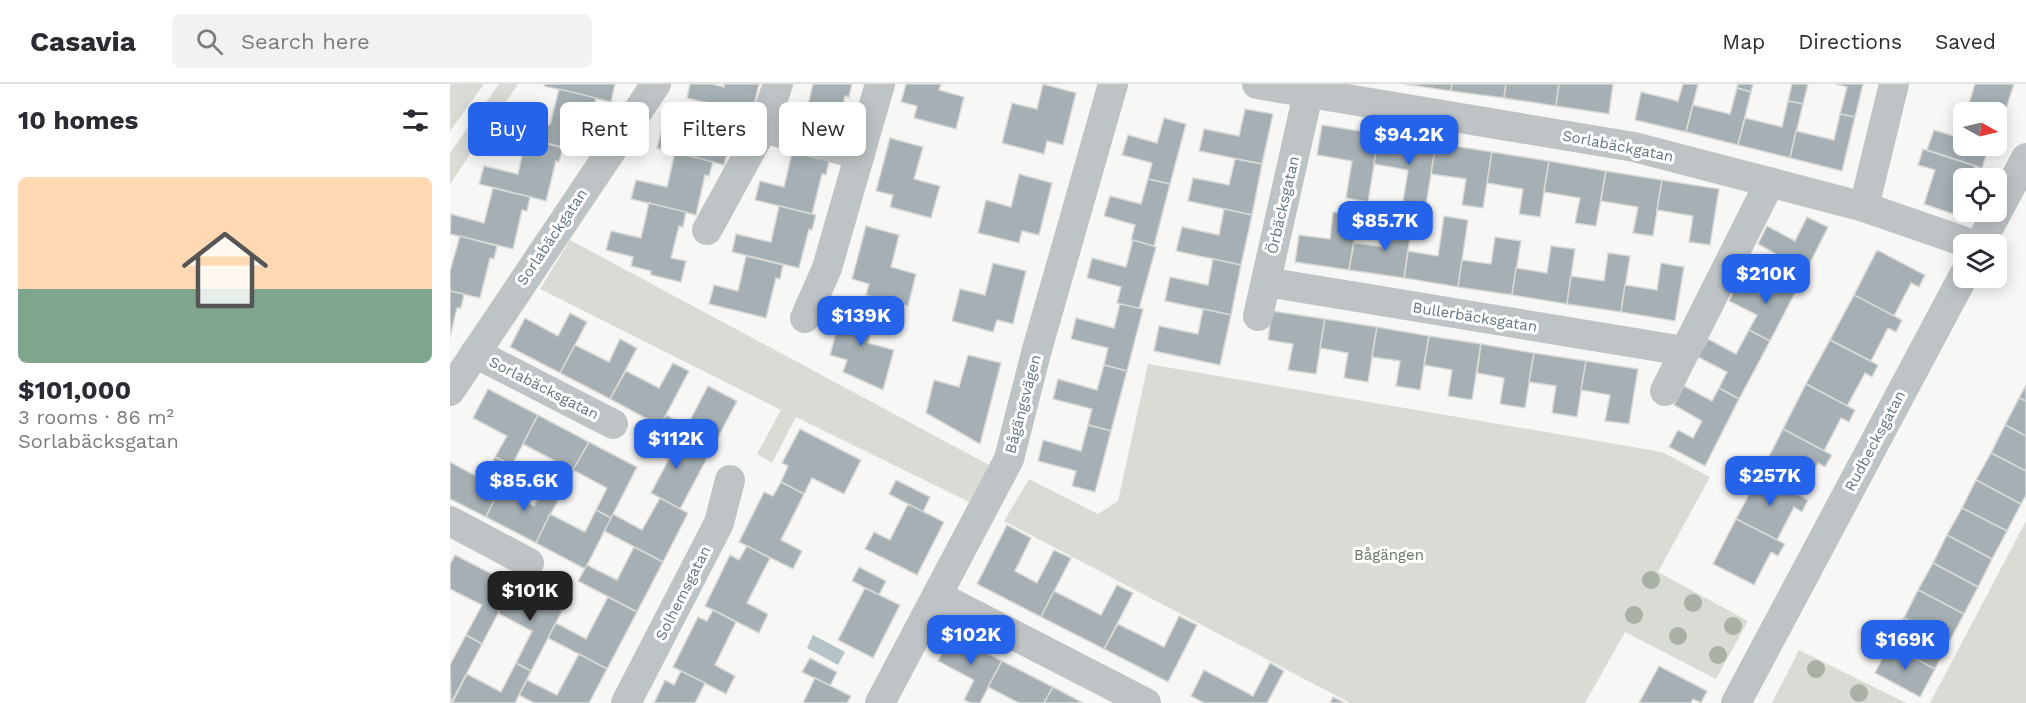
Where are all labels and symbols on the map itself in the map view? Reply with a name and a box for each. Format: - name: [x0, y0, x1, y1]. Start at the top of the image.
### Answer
- north arrow: [1953, 102, 2007, 156]
- pin: $94.2K: [1360, 115, 1458, 166]
- street label: Sorlabäckgatan: [1561, 126, 1675, 166]
- street label: Örbäcksgatan: [1263, 154, 1303, 256]
- street label: Sorlabäckgatan: [513, 185, 591, 289]
- pin: $85.7K: [1336, 201, 1434, 252]
- pin: $210K: [1724, 254, 1808, 305]
- pin: $139K: [819, 296, 903, 347]
- street label: Bullerbäcksgatan: [1411, 298, 1539, 336]
- street label: Sorlabäcksgatan: [486, 353, 602, 423]
- street label: Bågängsvägen: [1001, 353, 1045, 455]
- street label: Rudbecksgatan: [1841, 388, 1909, 494]
- pin: $112K: [634, 419, 718, 470]
- pin: $257K: [1728, 456, 1812, 507]
- pin: $85.6K: [475, 461, 573, 512]
- street label: Solhemsgatan: [651, 543, 715, 643]
- park label: Bågängen: [1354, 546, 1424, 564]
- pin: $101K: [488, 571, 572, 622]
- pin: $102K: [929, 615, 1013, 666]
- pin: $169K: [1863, 620, 1947, 671]

